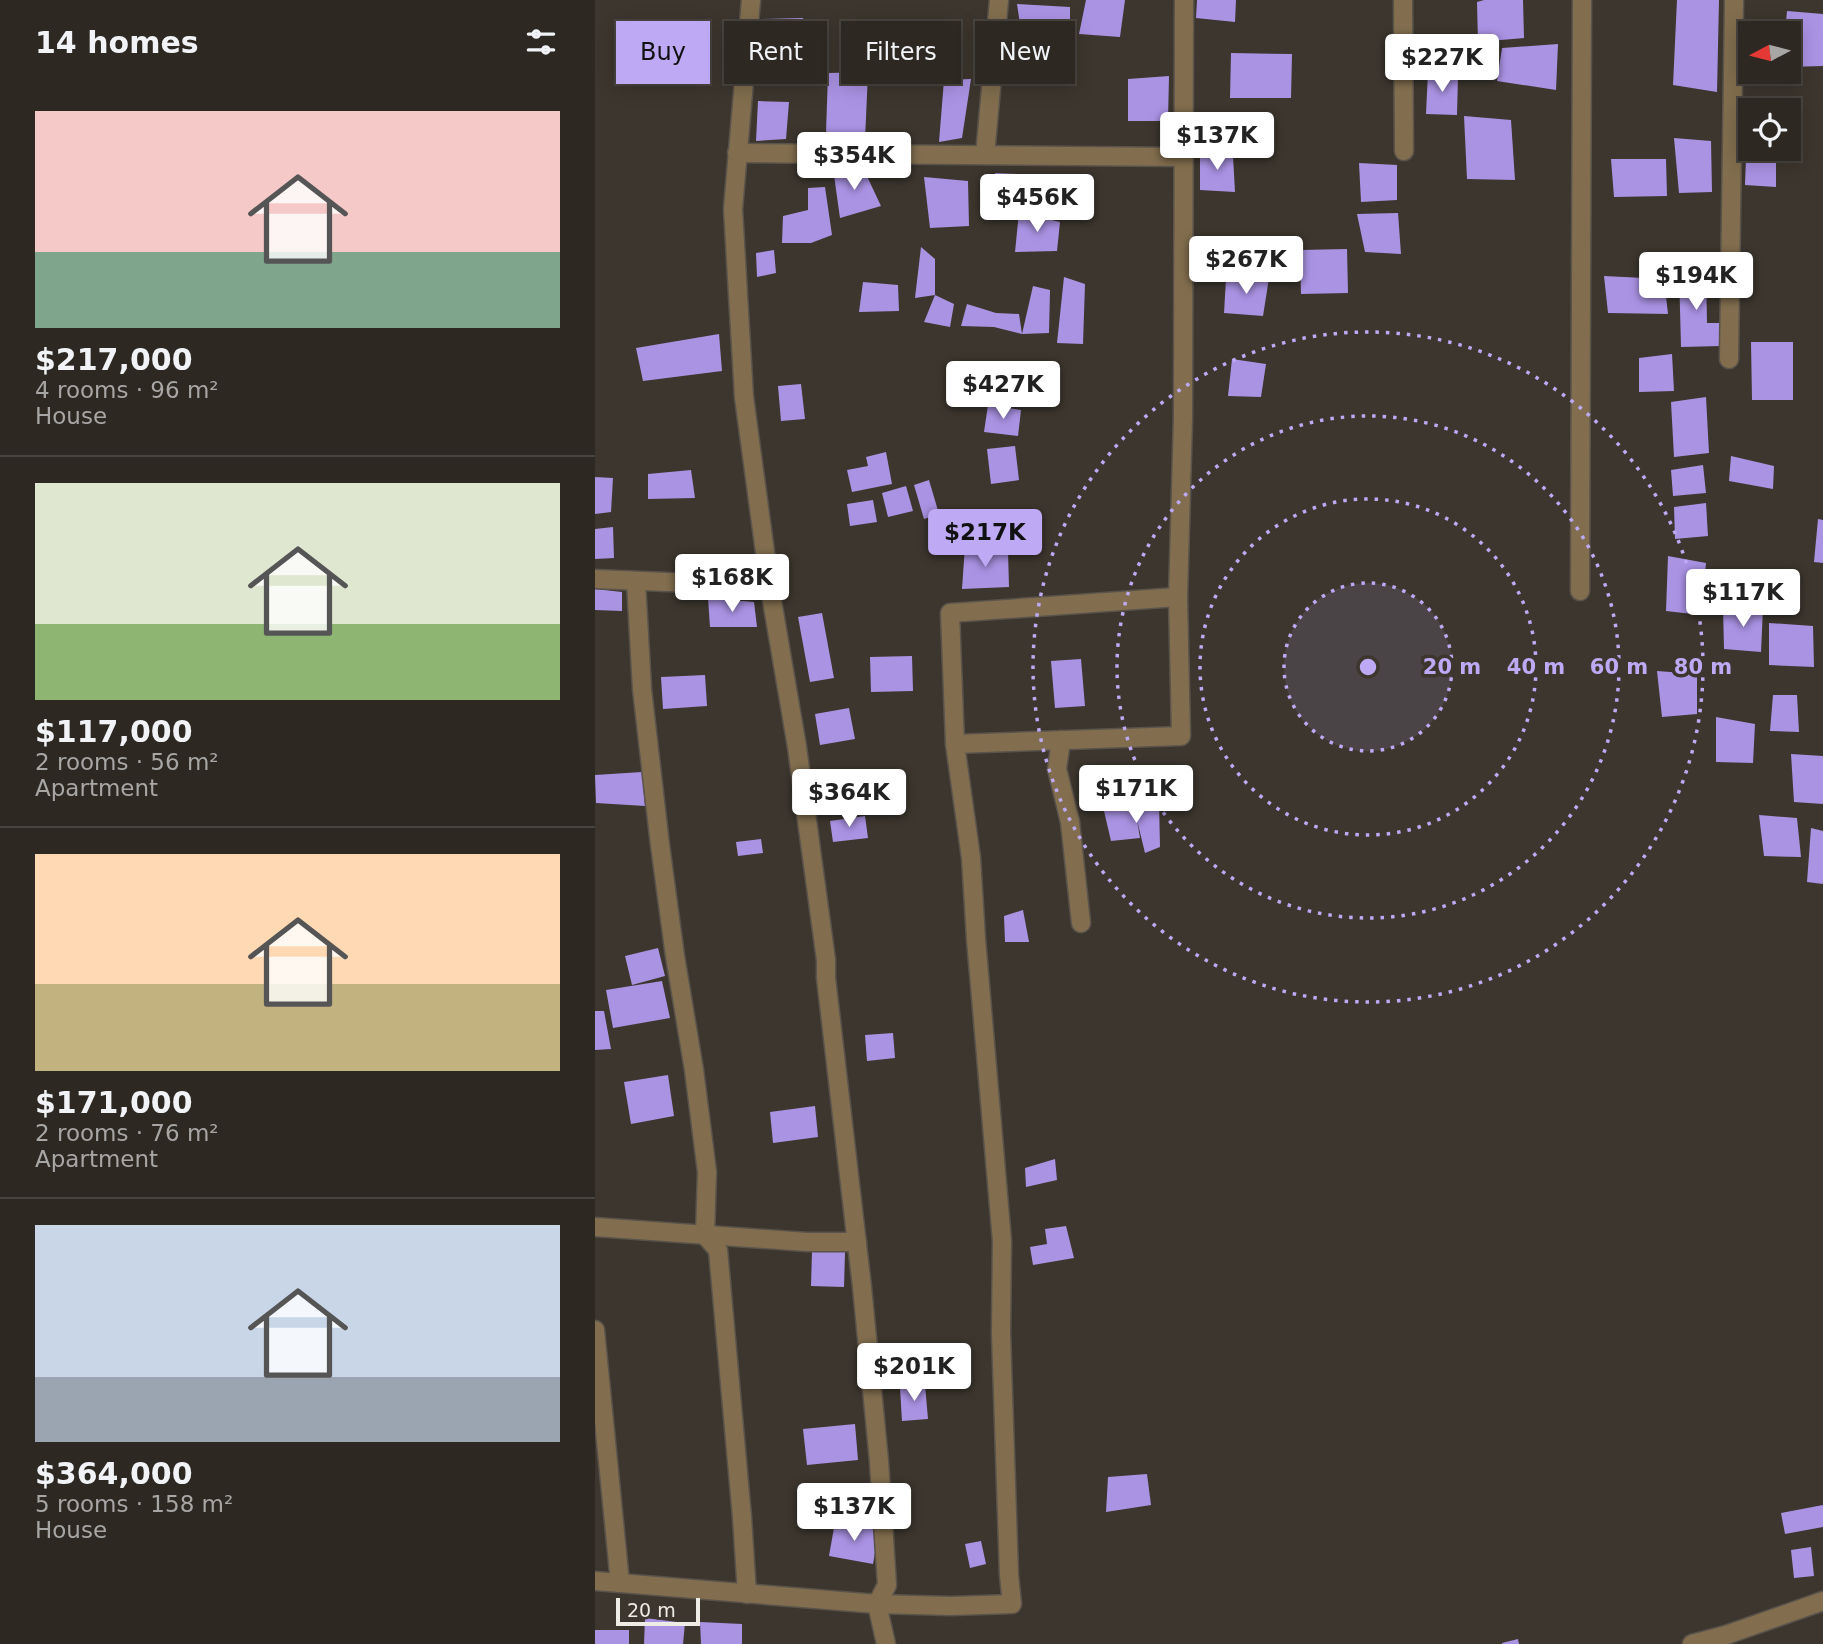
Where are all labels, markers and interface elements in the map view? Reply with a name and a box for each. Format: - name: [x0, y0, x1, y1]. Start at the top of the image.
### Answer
- chip: Buy: [616, 21, 710, 84]
- chip: Rent: [724, 21, 827, 84]
- chip: Filters: [841, 21, 961, 84]
- chip: New: [975, 21, 1075, 84]
- north arrow: [1738, 21, 1801, 84]
- map controls: [1738, 21, 1801, 161]
- icon: filters: [522, 23, 560, 61]
- text: 14 homes: [35, 25, 199, 60]
- pin: $227K: [1393, 34, 1491, 94]
- text: $227K: [1401, 44, 1483, 70]
- button: locate: [1738, 98, 1801, 161]
- pin: $137K: [1168, 113, 1266, 172]
- text: $137K: [1176, 122, 1258, 148]
- pin: $354K: [805, 132, 903, 192]
- text: $354K: [813, 142, 895, 168]
- icon: home: [235, 156, 361, 282]
- pin: $456K: [988, 174, 1086, 234]
- text: $456K: [996, 184, 1078, 210]
- pin: $267K: [1197, 236, 1295, 296]
- text: $267K: [1205, 246, 1287, 272]
- pin: $194K: [1647, 252, 1745, 312]
- text: $194K: [1655, 262, 1737, 288]
- text: $217,000: [35, 342, 193, 377]
- pin: $427K: [954, 362, 1052, 421]
- text: $427K: [962, 371, 1044, 397]
- text: 4 rooms · 96 m²: [35, 377, 219, 403]
- text: House: [35, 403, 107, 429]
- pin: $217K: [936, 510, 1034, 569]
- text: $217K: [944, 519, 1026, 545]
- icon: home: [235, 528, 361, 654]
- pin: $168K: [683, 554, 781, 614]
- text: $168K: [691, 564, 773, 590]
- pin: $117K: [1694, 570, 1792, 629]
- text: $117K: [1702, 579, 1784, 605]
- centre of rings: [1356, 655, 1380, 679]
- text: 20 m: [1423, 655, 1481, 679]
- text: 40 m: [1507, 655, 1565, 679]
- text: 60 m: [1590, 655, 1648, 679]
- text: 80 m: [1674, 655, 1732, 679]
- text: $117,000: [35, 714, 193, 749]
- text: 2 rooms · 56 m²: [35, 749, 219, 775]
- pin: $171K: [1087, 766, 1185, 825]
- pin: $364K: [800, 770, 898, 829]
- text: Apartment: [35, 775, 158, 801]
- text: $171K: [1095, 775, 1177, 801]
- text: $364K: [808, 779, 890, 805]
- icon: home: [235, 899, 361, 1025]
- text: $171,000: [35, 1085, 193, 1120]
- text: 2 rooms · 76 m²: [35, 1120, 219, 1146]
- text: Apartment: [35, 1146, 158, 1172]
- icon: home: [235, 1270, 361, 1396]
- pin: $201K: [865, 1344, 963, 1403]
- text: $201K: [873, 1353, 955, 1379]
- text: $364,000: [35, 1456, 193, 1491]
- pin: $137K: [805, 1484, 903, 1543]
- text: 5 rooms · 158 m²: [35, 1491, 233, 1517]
- text: $137K: [813, 1493, 895, 1519]
- text: House: [35, 1517, 107, 1543]
- scale bar: [616, 1595, 700, 1627]
- text: 20 m: [627, 1599, 676, 1621]

